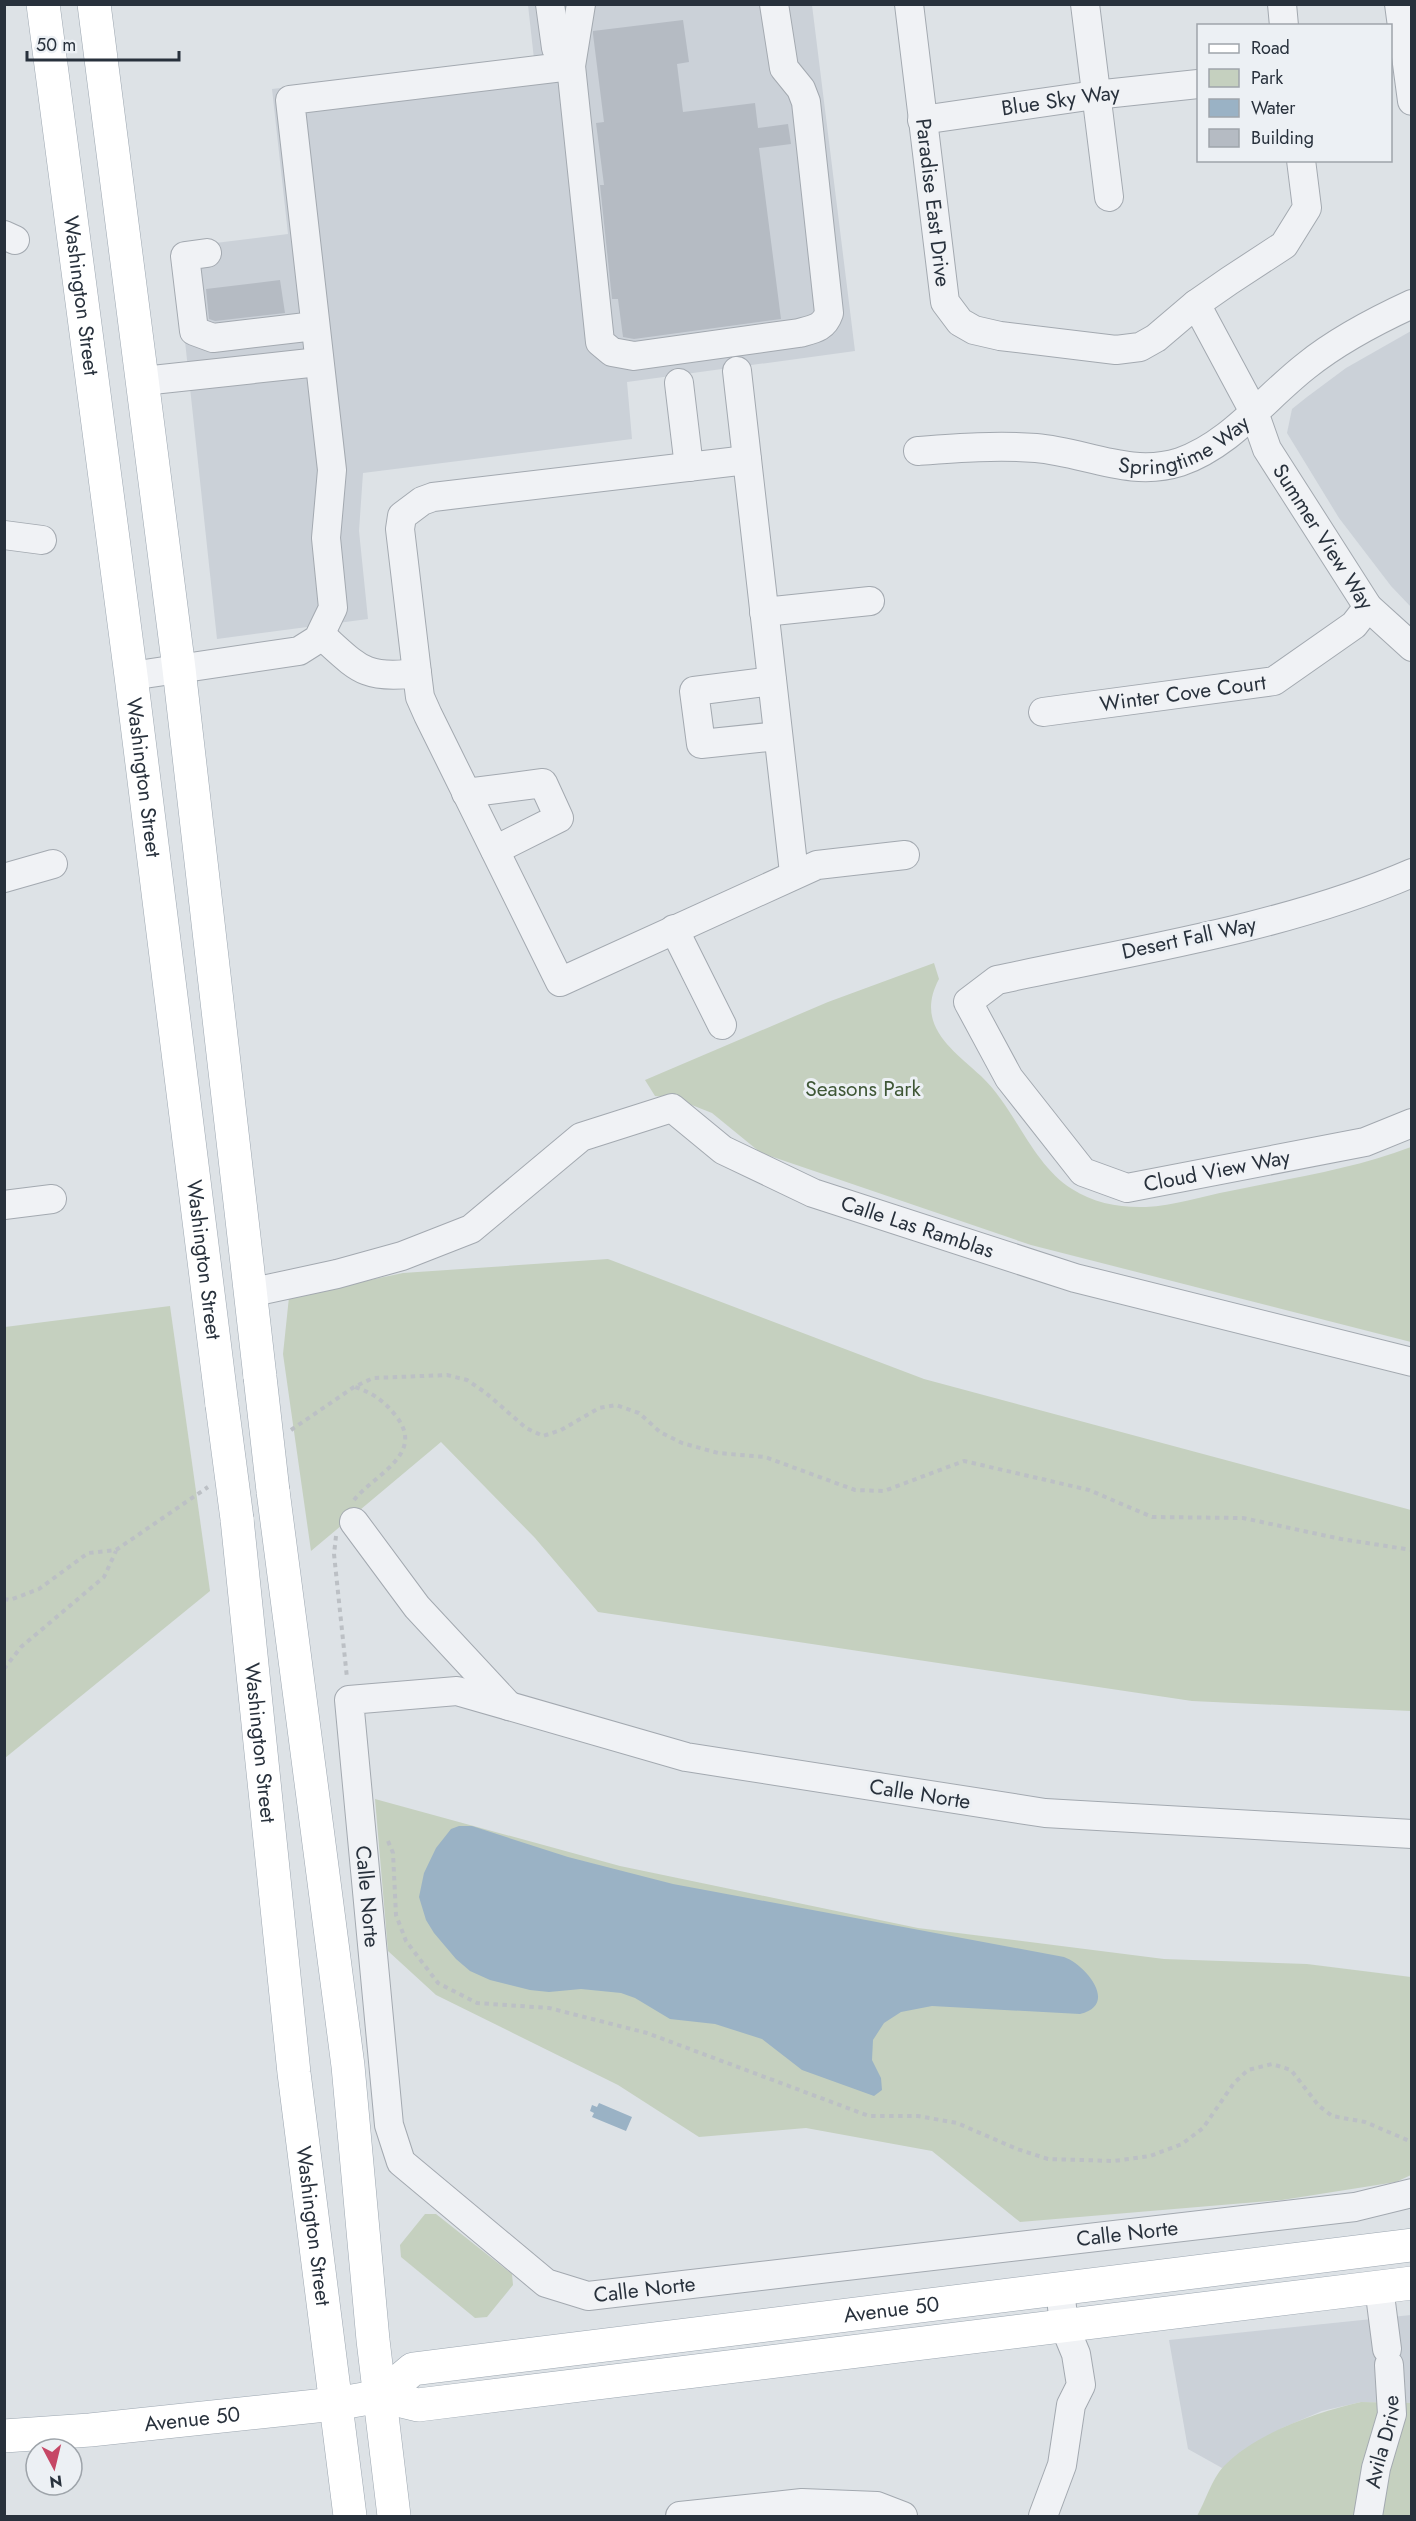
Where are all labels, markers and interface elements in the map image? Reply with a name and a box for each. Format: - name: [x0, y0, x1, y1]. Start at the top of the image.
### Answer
- scale bar: [27, 24, 178, 62]
- legend: [1197, 24, 1392, 162]
- text: 50 m: [36, 32, 76, 58]
- text: Road: [1251, 35, 1290, 61]
- text: Park: [1251, 65, 1283, 91]
- street label: Blue Sky Way: [999, 77, 1122, 123]
- text: Water: [1251, 95, 1296, 121]
- street label: Paradise East Drive: [908, 117, 958, 289]
- text: Building: [1251, 125, 1314, 151]
- street label: Washington Street: [56, 214, 106, 377]
- street label: Springtime Way: [1116, 408, 1257, 482]
- street label: Summer View Way: [1265, 458, 1381, 616]
- street label: Winter Cove Court: [1098, 667, 1268, 719]
- street label: Washington Street: [119, 696, 169, 859]
- street label: Desert Fall Way: [1119, 909, 1260, 967]
- park label: Seasons Park: [805, 1074, 922, 1104]
- street label: Cloud View Way: [1141, 1142, 1293, 1199]
- street label: Washington Street: [179, 1178, 229, 1341]
- street label: Calle Las Ramblas: [837, 1188, 998, 1266]
- street label: Washington Street: [237, 1661, 283, 1824]
- street label: Calle Norte: [867, 1771, 973, 1817]
- street label: Calle Norte: [348, 1844, 387, 1949]
- street label: Washington Street: [288, 2144, 338, 2308]
- street label: Calle Norte: [1075, 2213, 1180, 2254]
- street label: Calle Norte: [592, 2269, 697, 2310]
- street label: Avenue 50: [842, 2289, 941, 2330]
- street label: Avila Drive: [1358, 2394, 1407, 2491]
- street label: Avenue 50: [143, 2399, 242, 2439]
- north arrow: [24, 2437, 84, 2497]
- text: N: [48, 2469, 63, 2494]

